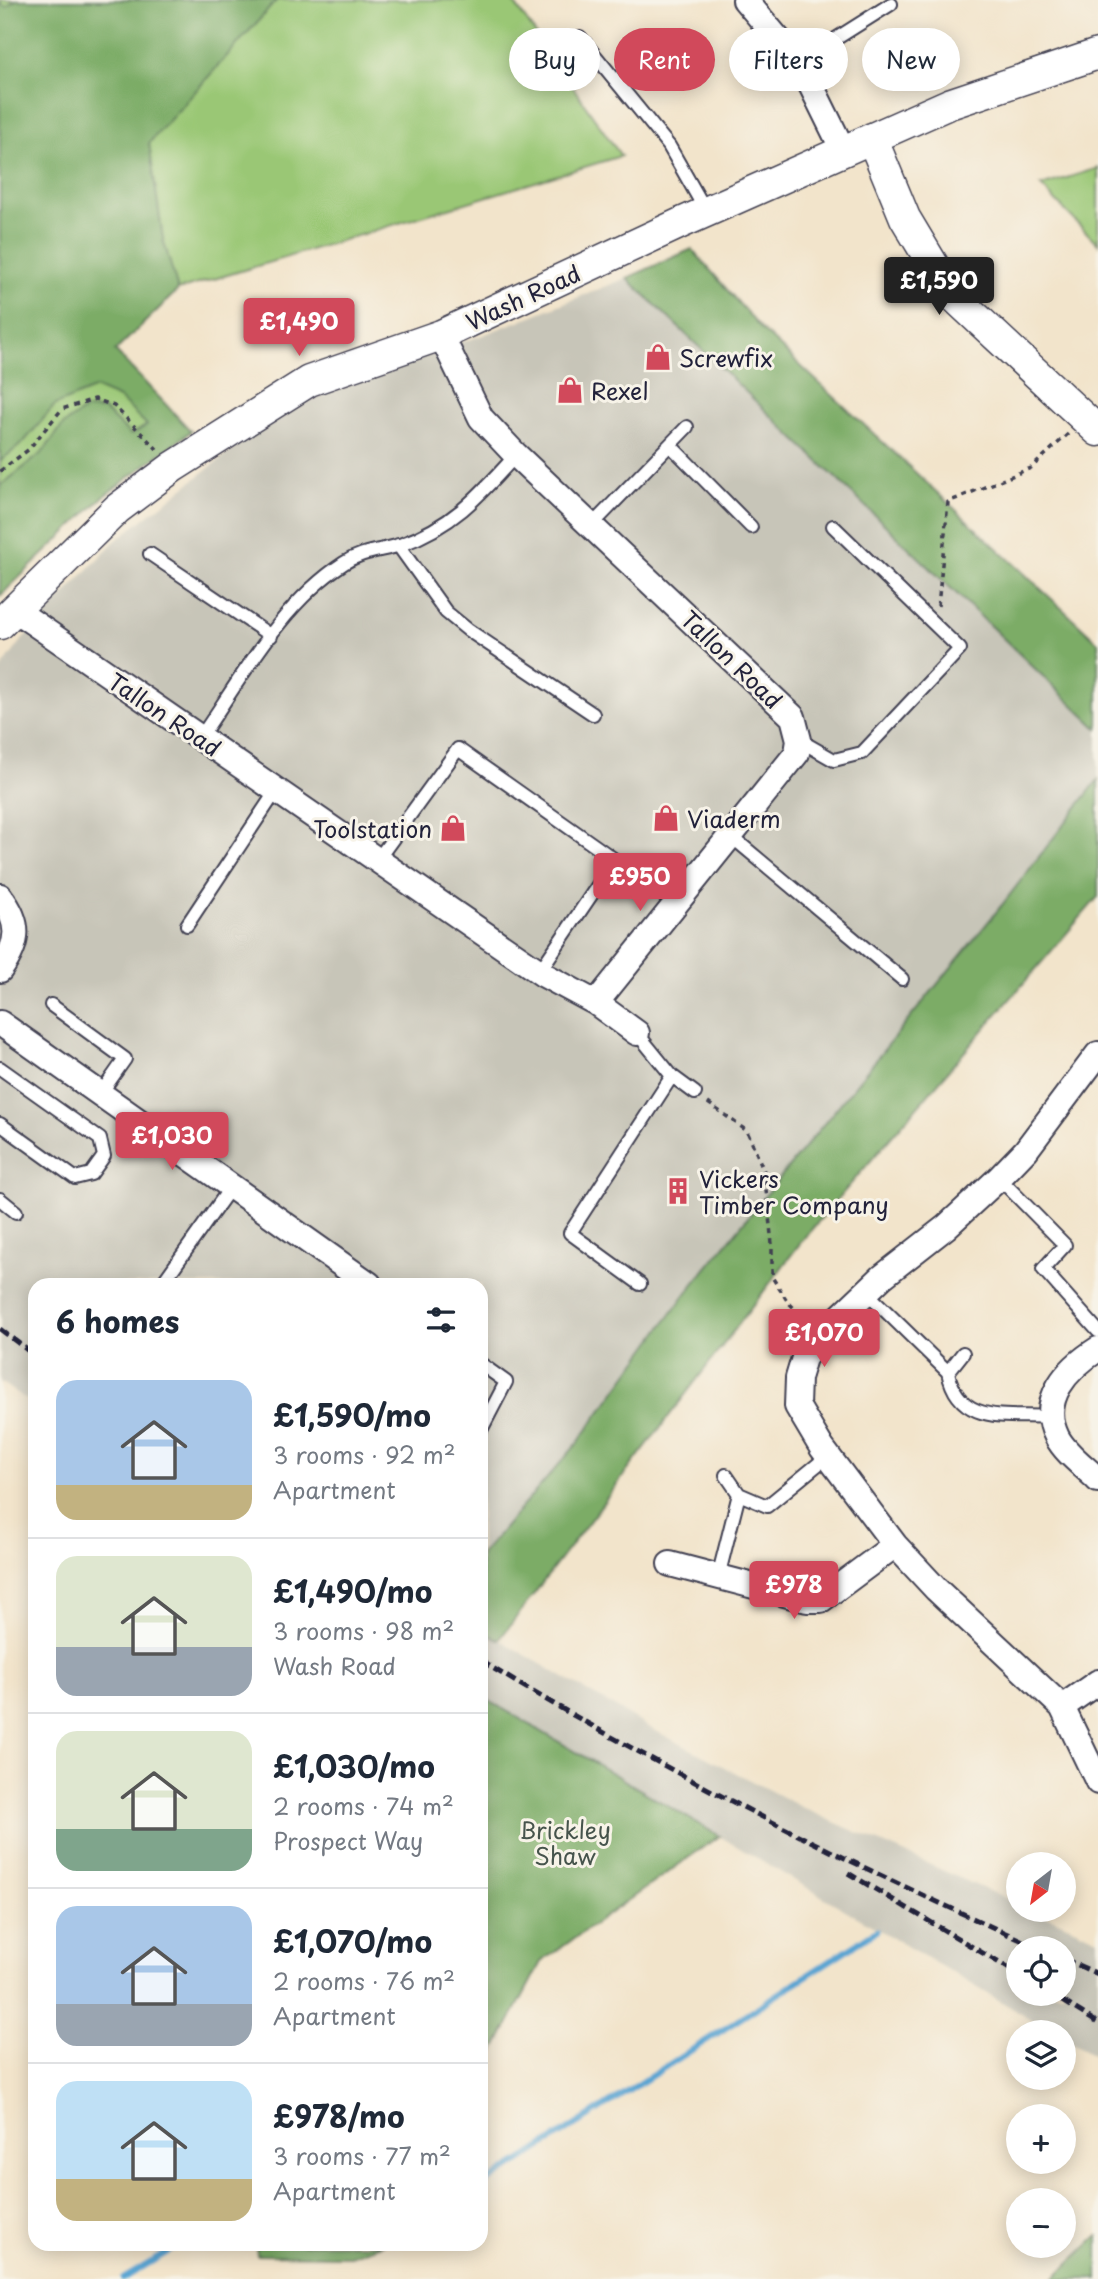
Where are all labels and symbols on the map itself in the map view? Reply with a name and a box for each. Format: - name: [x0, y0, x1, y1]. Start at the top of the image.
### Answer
- street label: Wash Road: [460, 255, 586, 339]
- pin: £1,590: [882, 258, 996, 317]
- pin: £1,490: [242, 298, 356, 358]
- place label: Screwfix: [679, 340, 773, 375]
- shop icon: Screwfix: [643, 342, 673, 372]
- place label: Rexel: [591, 373, 648, 408]
- shop icon: Rexel: [555, 375, 585, 405]
- street label: Tallon Road: [673, 601, 791, 717]
- street label: Tallon Road: [102, 663, 228, 765]
- place label: Viaderm: [687, 801, 781, 836]
- shop icon: Viaderm: [651, 803, 681, 833]
- place label: Toolstation: [313, 811, 432, 846]
- shop icon: Toolstation: [438, 813, 468, 843]
- pin: £950: [599, 853, 681, 913]
- pin: £1,030: [115, 1112, 229, 1172]
- place label: Vickers Timber Company: [699, 1161, 889, 1222]
- building icon: Vickers Timber Company: [663, 1176, 693, 1206]
- pin: £1,070: [767, 1310, 881, 1369]
- pin: £978: [753, 1562, 835, 1621]
- park label: Brickley Shaw: [519, 1812, 611, 1873]
- north arrow: [1006, 1852, 1076, 1922]

